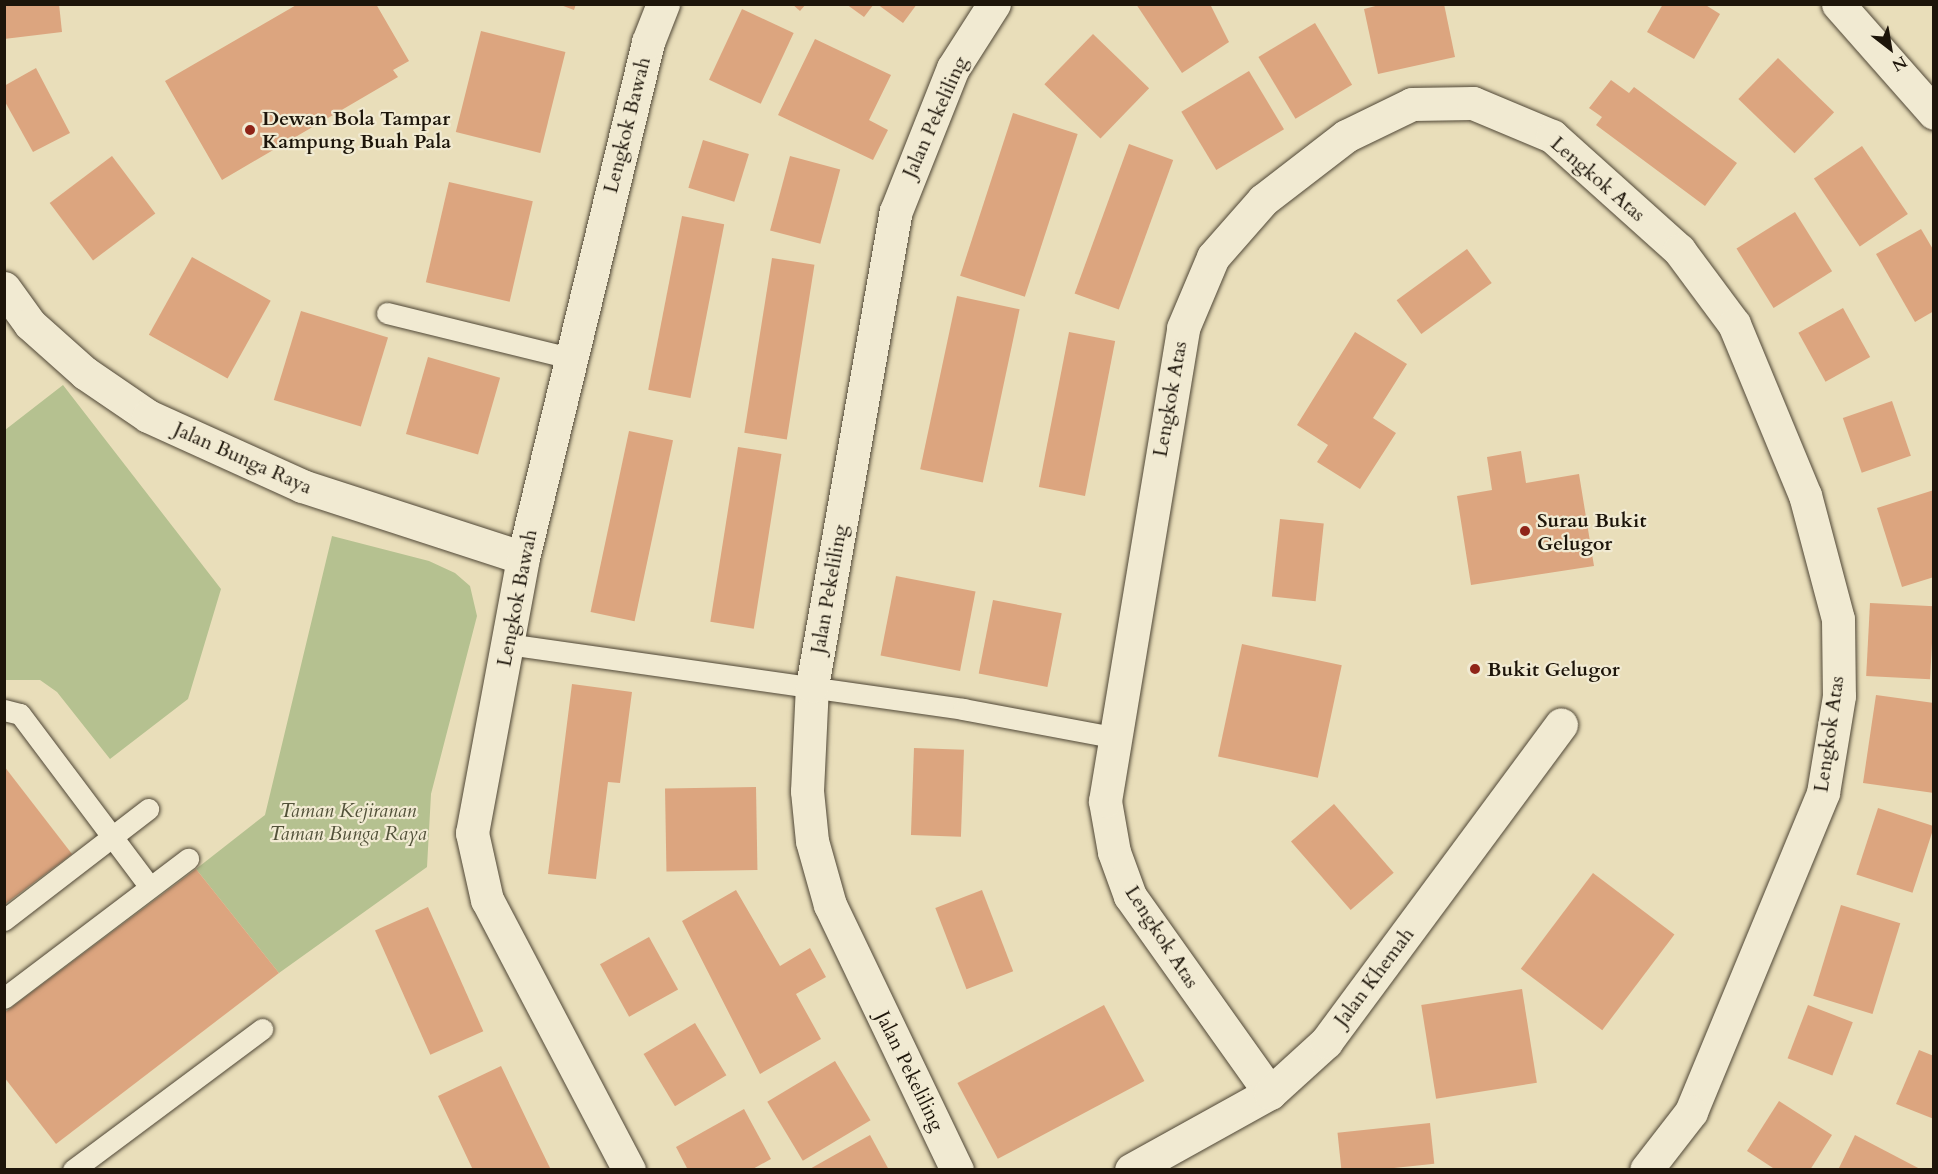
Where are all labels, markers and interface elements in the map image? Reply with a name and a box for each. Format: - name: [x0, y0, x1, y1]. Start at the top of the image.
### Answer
- north arrow: [1860, 18, 1920, 78]
- text: N: [1888, 50, 1911, 76]
- street label: Jalan Pekeliling: [897, 52, 973, 182]
- street label: Lengkok Bawah: [599, 55, 655, 195]
- place label: Dewan Bola Tampar Kampung Buah Pala: [262, 106, 451, 153]
- marker: Dewan Bola Tampar Kampung Buah Pala: [243, 123, 257, 137]
- street label: Lengkok Atas: [1546, 131, 1650, 227]
- street label: Lengkok Atas: [1148, 339, 1192, 459]
- street label: Jalan Bunga Raya: [170, 417, 316, 499]
- place label: Surau Bukit Gelugor: [1537, 508, 1646, 555]
- street label: Jalan Pekeliling: [806, 523, 852, 655]
- marker: Surau Bukit Gelugor: [1518, 524, 1532, 538]
- street label: Lengkok Bawah: [492, 527, 542, 669]
- place label: Bukit Gelugor: [1487, 657, 1620, 681]
- marker: Bukit Gelugor: [1468, 662, 1482, 676]
- street label: Lengkok Atas: [1809, 674, 1849, 794]
- park label: Taman Kejiranan Taman Bunga Raya: [269, 799, 427, 846]
- street label: Lengkok Atas: [1120, 881, 1204, 993]
- street label: Jalan Khemah: [1329, 923, 1419, 1031]
- street label: Jalan Pekeliling: [871, 1007, 949, 1135]

